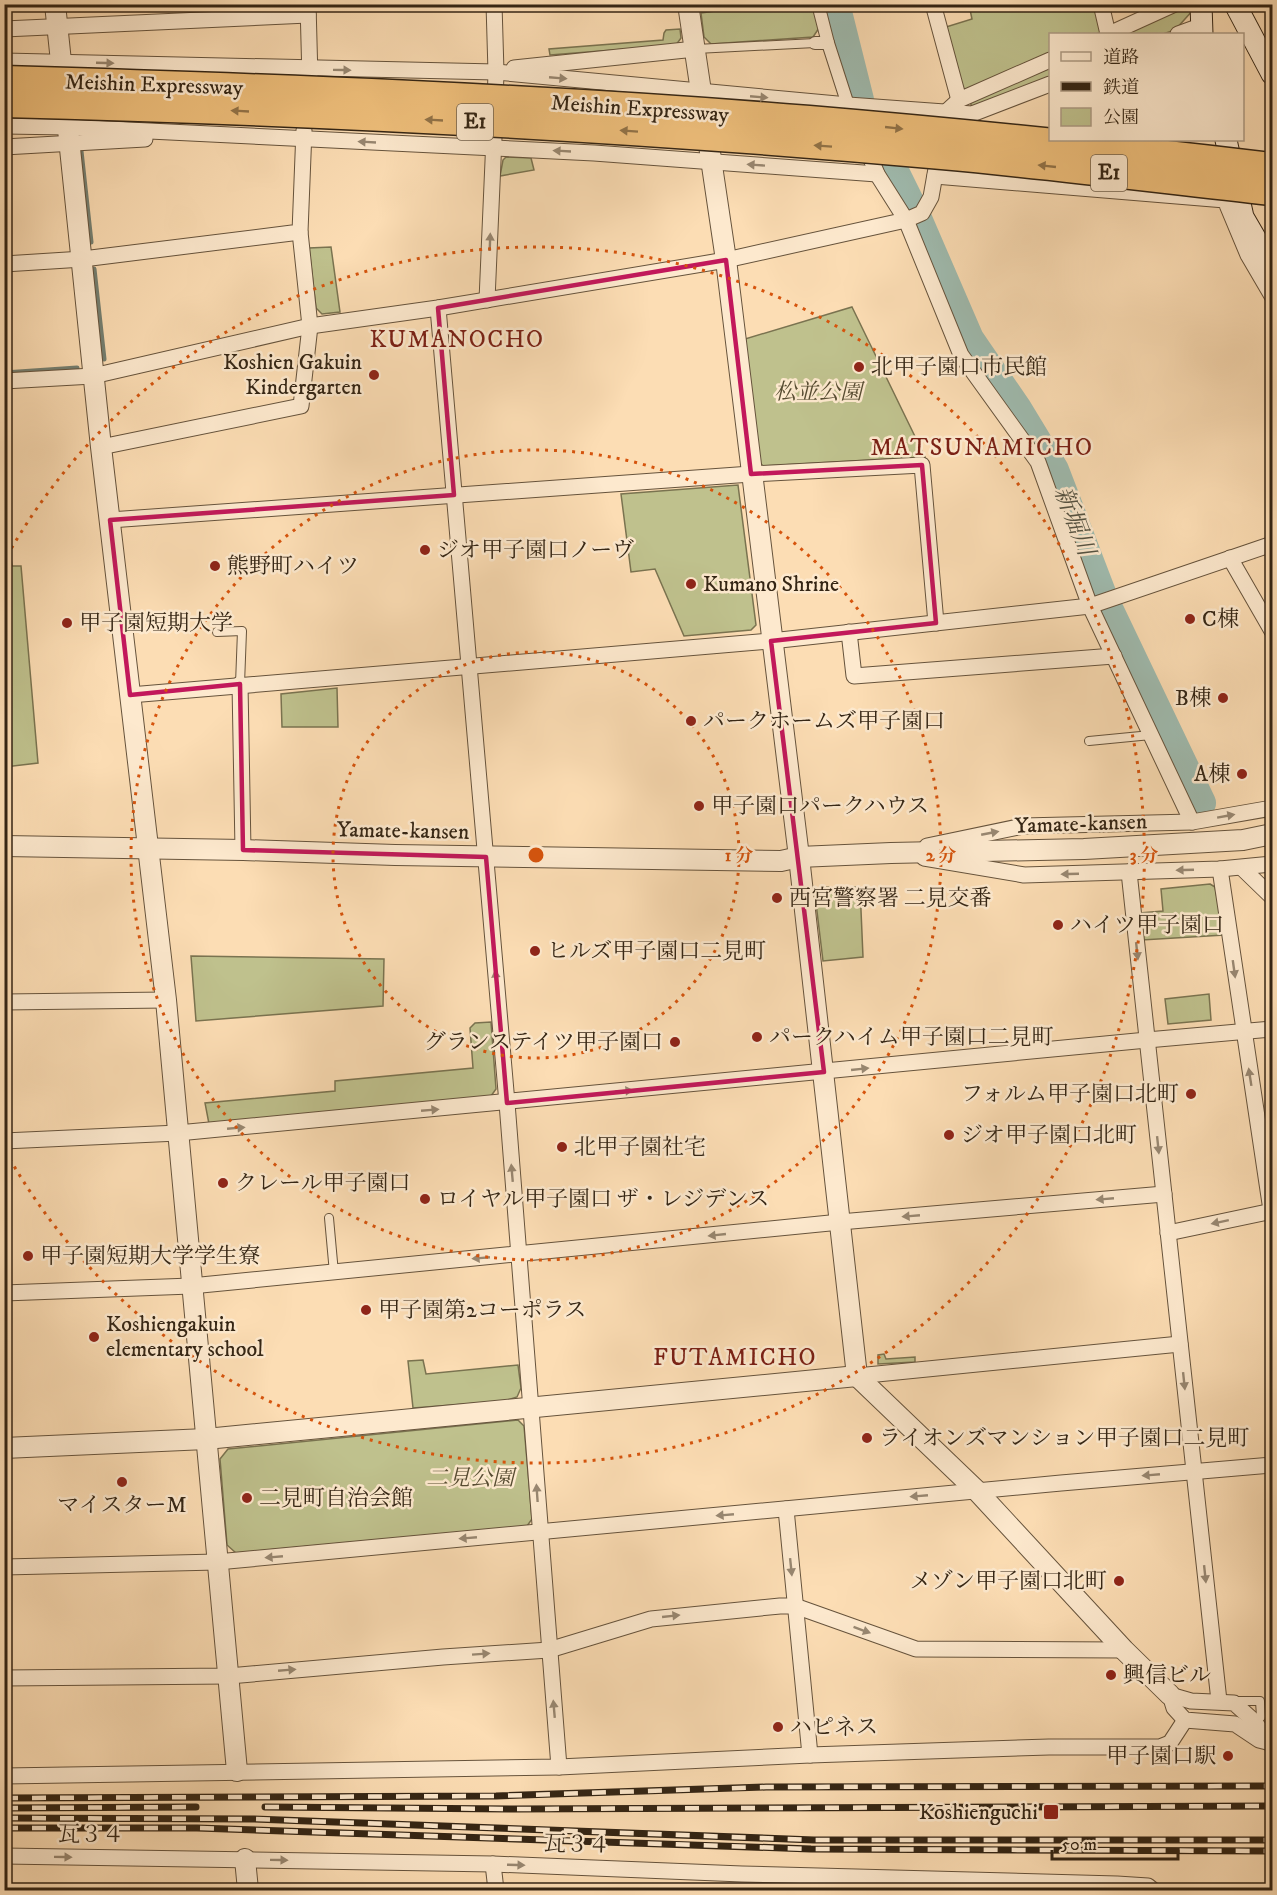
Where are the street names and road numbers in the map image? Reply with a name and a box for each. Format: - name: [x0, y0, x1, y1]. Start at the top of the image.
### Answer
- street label: Meishin Expressway: [64, 68, 244, 102]
- street label: Meishin Expressway: [550, 89, 730, 129]
- road number: E1: [457, 104, 493, 140]
- road number: E1: [1091, 155, 1127, 191]
- street label: Yamate-kansen: [1014, 808, 1148, 840]
- street label: Yamate-kansen: [337, 816, 470, 846]
- street label: 瓦３４: [58, 1821, 124, 1849]
- street label: 瓦３４: [544, 1830, 610, 1860]

